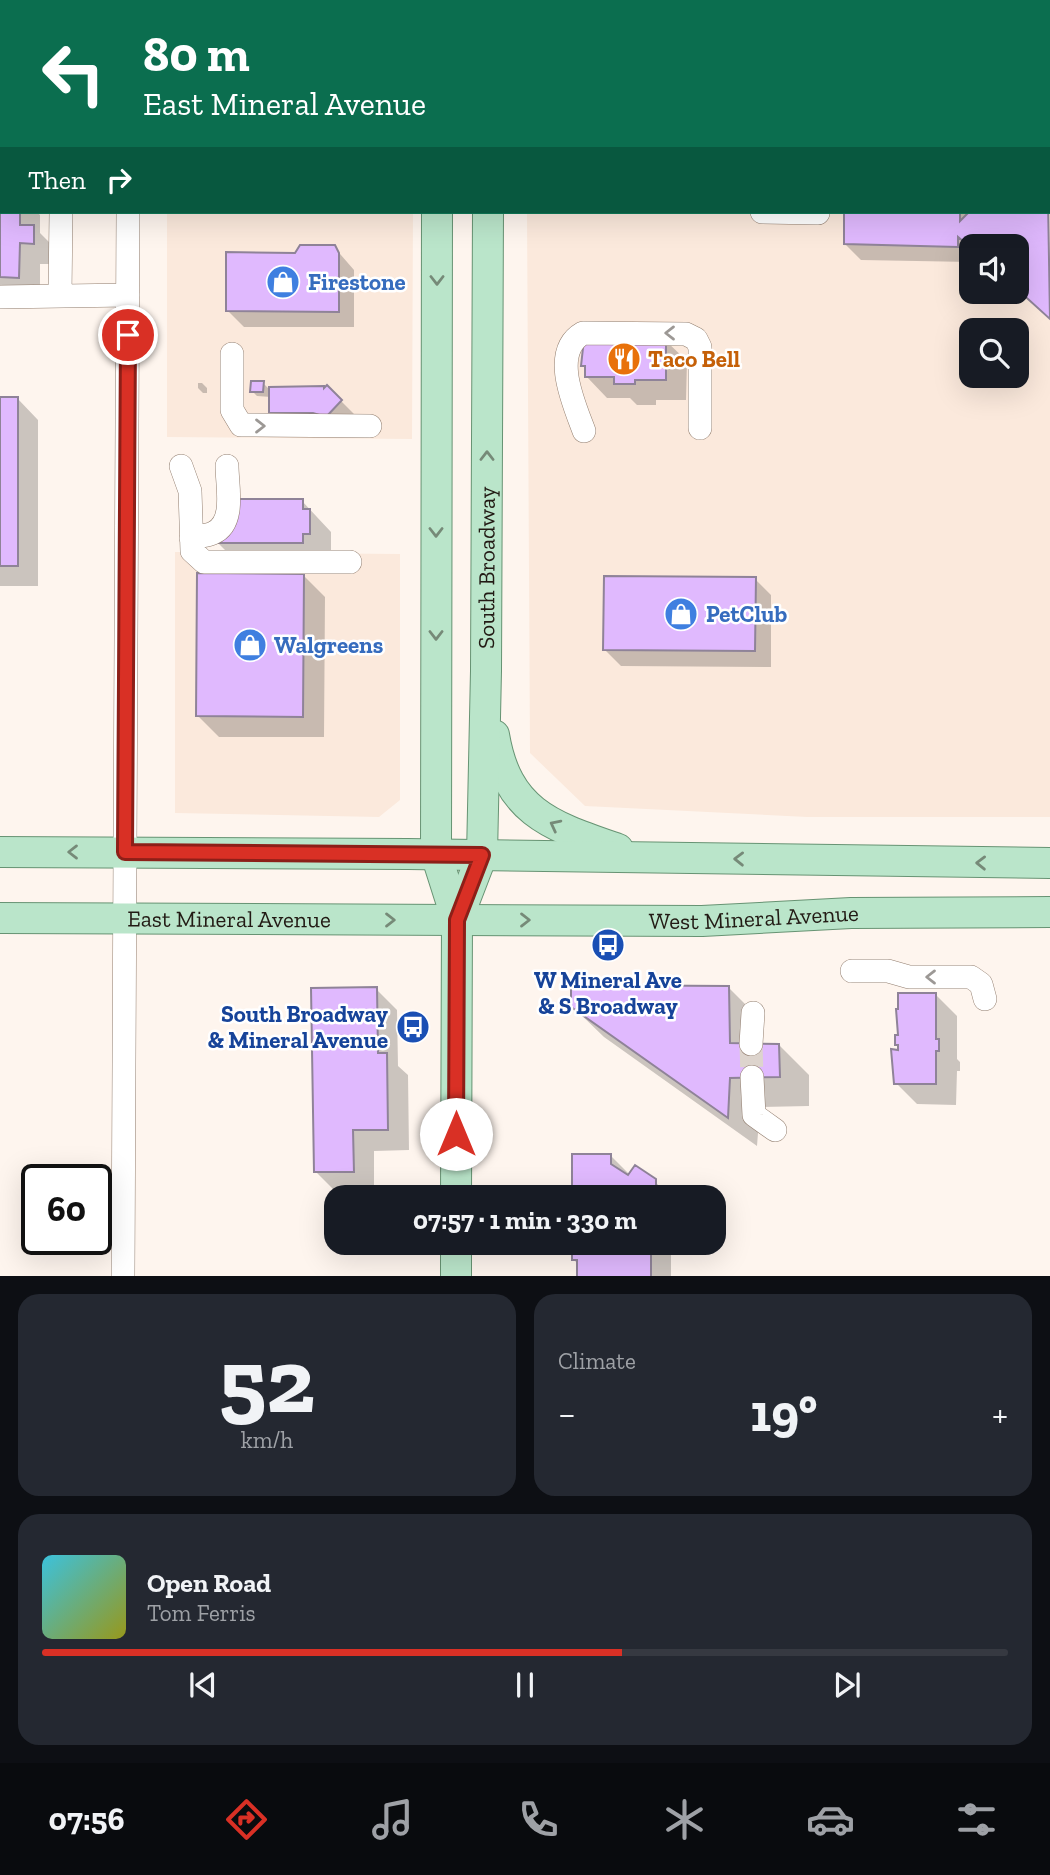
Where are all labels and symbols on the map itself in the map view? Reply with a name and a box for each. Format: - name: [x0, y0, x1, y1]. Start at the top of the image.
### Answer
- shop icon: Firestone: [264, 263, 302, 301]
- place label: Firestone: [308, 268, 406, 296]
- one-way arrow: [429, 275, 445, 286]
- pin: [98, 305, 158, 365]
- one-way arrow: [664, 326, 675, 341]
- restaurant icon: Taco Bell: [605, 340, 643, 378]
- place label: Taco Bell: [648, 345, 740, 373]
- one-way arrow: [255, 418, 266, 434]
- one-way arrow: [479, 450, 495, 461]
- street label: South Broadway: [472, 486, 501, 649]
- one-way arrow: [428, 527, 444, 538]
- shop icon: PetClub: [662, 595, 700, 633]
- place label: PetClub: [706, 600, 787, 628]
- shop icon: Walgreens: [231, 626, 269, 664]
- one-way arrow: [428, 630, 444, 640]
- place label: Walgreens: [274, 631, 383, 659]
- one-way arrow: [550, 820, 562, 833]
- one-way arrow: [68, 844, 78, 860]
- one-way arrow: [733, 851, 744, 867]
- one-way arrow: [975, 855, 986, 870]
- street label: West Mineral Avenue: [649, 899, 859, 935]
- street label: East Mineral Avenue: [127, 905, 331, 933]
- one-way arrow: [386, 912, 396, 928]
- one-way arrow: [520, 912, 531, 928]
- bus stop icon: W Mineral Ave & S Broadway: [589, 926, 627, 964]
- place label: W Mineral Ave & S Broadway: [534, 966, 682, 1020]
- one-way arrow: [925, 969, 935, 985]
- place label: South Broadway & Mineral Avenue: [208, 1000, 389, 1054]
- bus stop icon: South Broadway & Mineral Avenue: [394, 1008, 432, 1046]
- position arrow: [419, 1097, 493, 1171]
- speed limit sign: 60: [21, 1164, 112, 1255]

